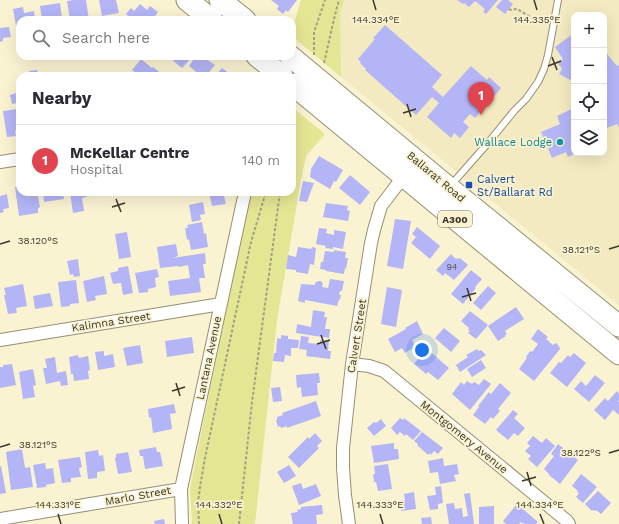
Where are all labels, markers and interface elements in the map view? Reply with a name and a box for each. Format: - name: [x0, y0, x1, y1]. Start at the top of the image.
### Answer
- map controls: [571, 12, 607, 156]
- button: +: [571, 12, 607, 48]
- text: 144.334°E: [352, 14, 400, 25]
- text: 144.335°E: [513, 14, 561, 25]
- search box: [16, 16, 296, 60]
- icon: search: [30, 27, 52, 49]
- text: Search here: [62, 29, 150, 47]
- button: −: [571, 48, 607, 84]
- pin: 1: [468, 82, 494, 115]
- button: locate: [571, 84, 607, 120]
- text: Nearby: [32, 88, 91, 108]
- button: layers: [571, 120, 607, 156]
- place label: Wallace Lodge: [474, 136, 552, 149]
- marker: Wallace Lodge: [555, 137, 565, 147]
- text: McKellar Centre: [70, 144, 189, 162]
- street label: Ballarat Road: [404, 149, 468, 205]
- text: 1: [42, 153, 48, 168]
- text: 140 m: [242, 153, 280, 168]
- text: Hospital: [70, 162, 122, 177]
- place label: Calvert St/Ballarat Rd: [477, 173, 553, 199]
- marker: Calvert St/Ballarat Rd: [464, 180, 474, 190]
- road number: A300: [438, 211, 472, 227]
- text: 38.120°S: [18, 235, 58, 246]
- text: 38.121°S: [562, 244, 600, 255]
- house number: 94: [446, 262, 458, 272]
- street label: Calvert Street: [345, 298, 369, 374]
- street label: Kalimna Street: [71, 309, 152, 335]
- street label: Lantana Avenue: [194, 315, 224, 401]
- your location: [412, 340, 432, 360]
- street label: Montgomery Avenue: [418, 398, 510, 476]
- text: 38.121°S: [19, 439, 57, 450]
- text: 38.122°S: [561, 447, 601, 458]
- street label: Marlo Street: [104, 484, 172, 508]
- text: 144.331°E: [35, 499, 81, 510]
- text: 144.332°E: [195, 499, 243, 510]
- text: 144.333°E: [356, 499, 404, 510]
- text: 144.334°E: [516, 499, 564, 510]

